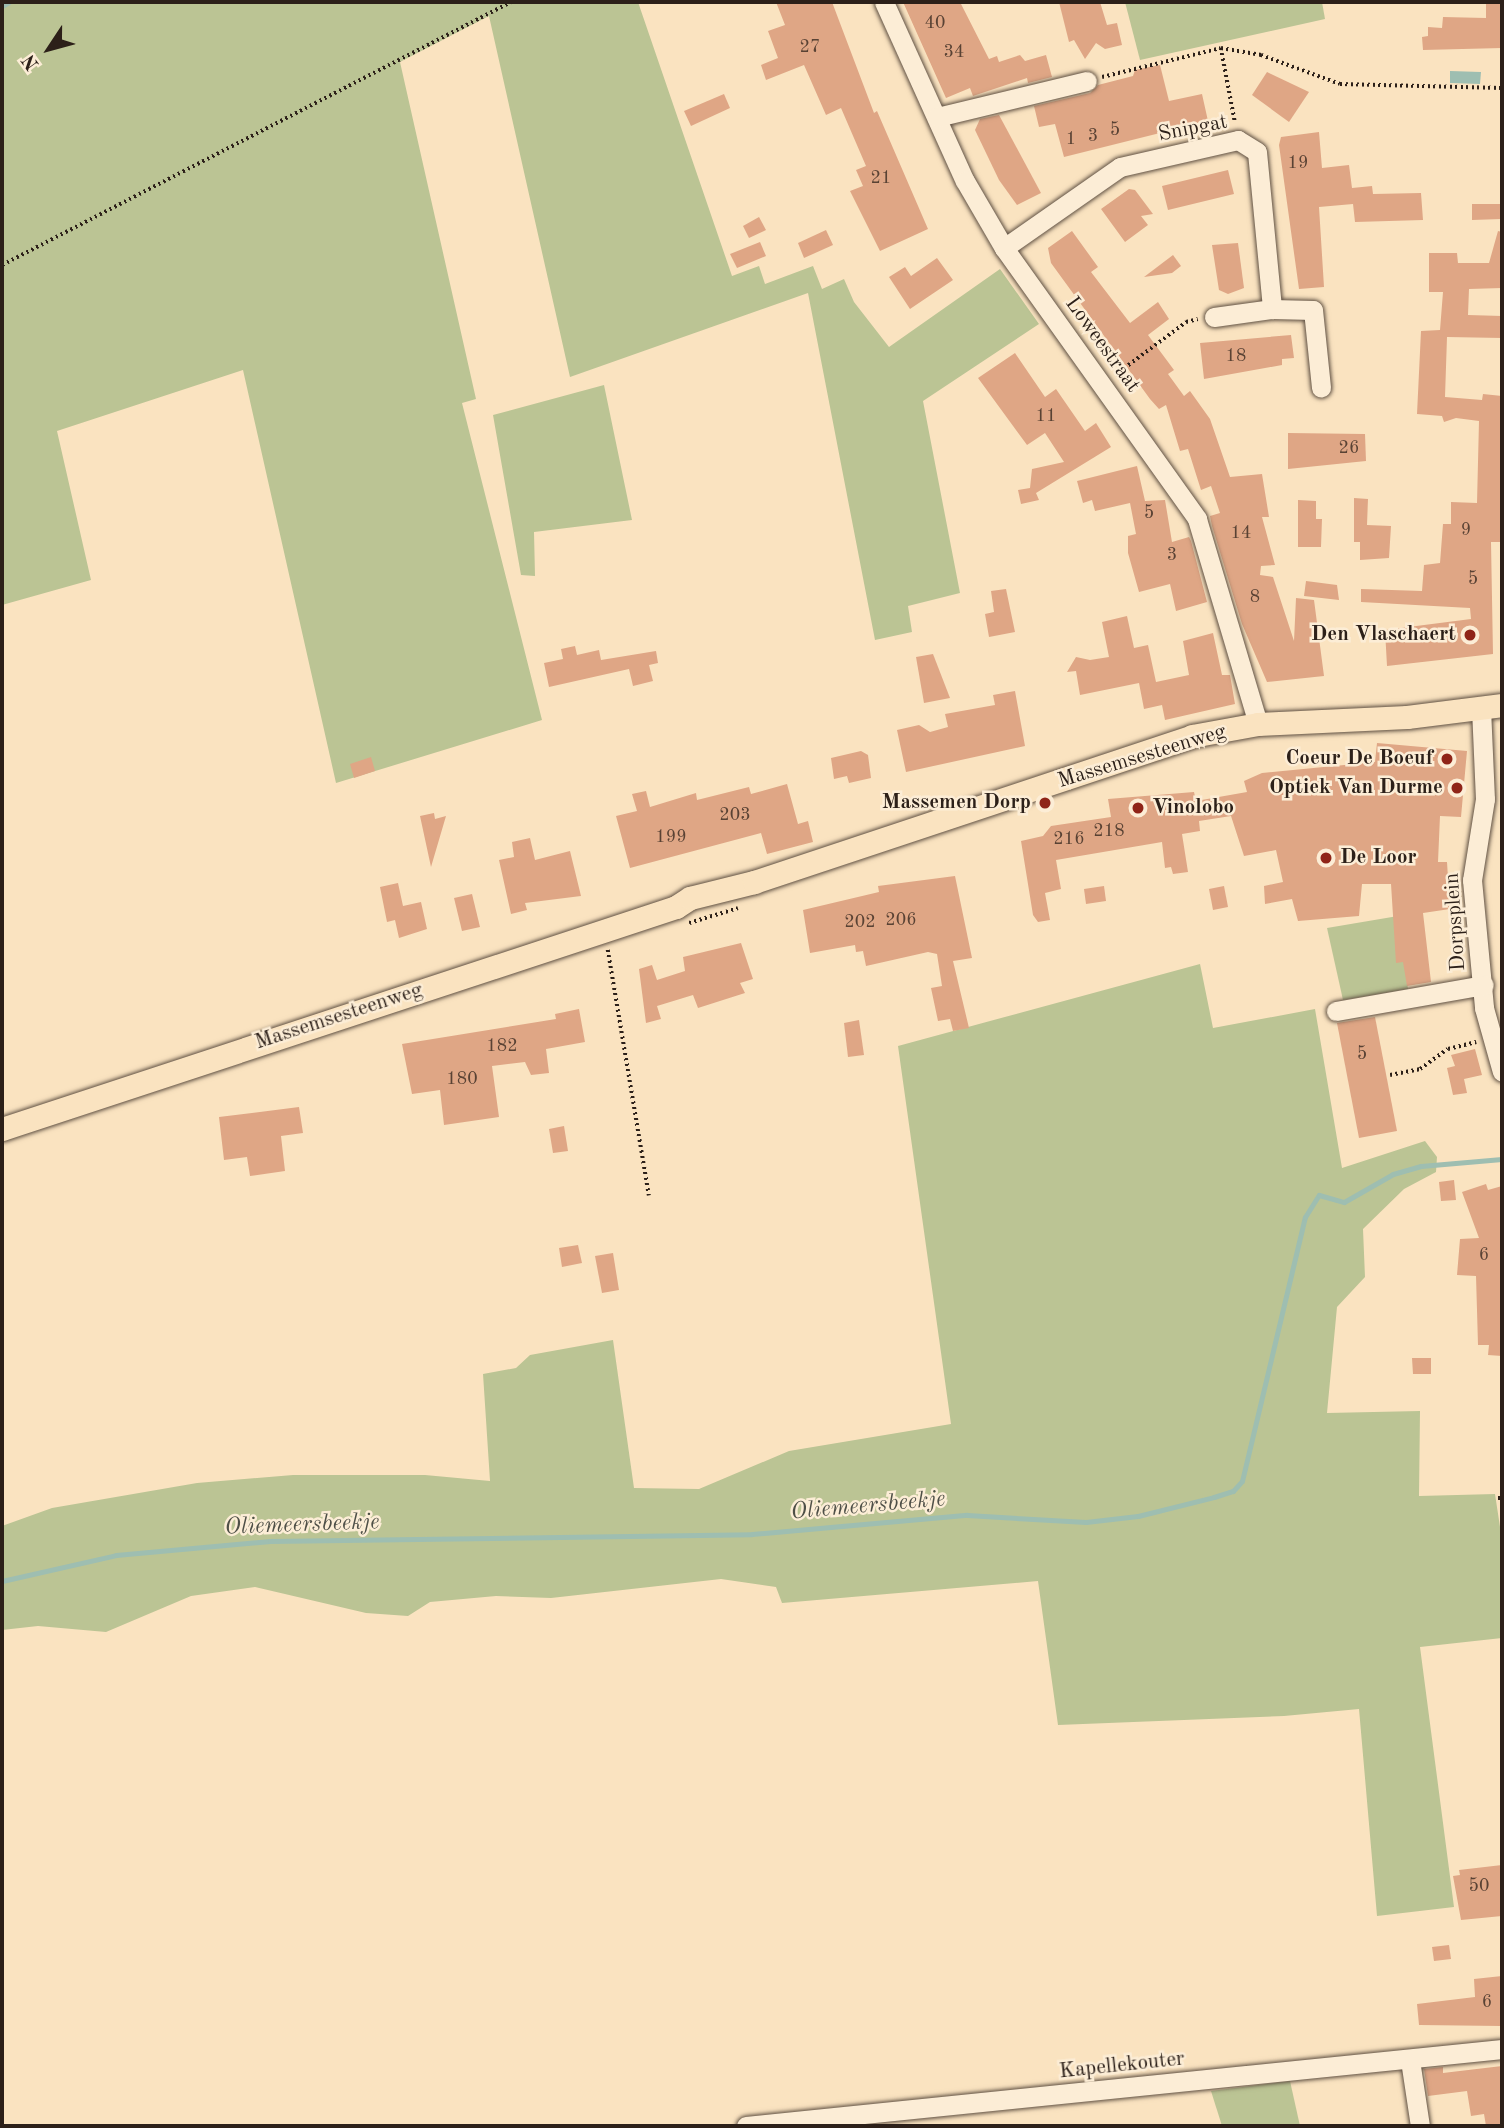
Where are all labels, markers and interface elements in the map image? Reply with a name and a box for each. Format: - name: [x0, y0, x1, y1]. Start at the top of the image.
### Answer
- house number: 40: [925, 12, 945, 34]
- north arrow: [14, 14, 84, 84]
- house number: 27: [800, 36, 820, 58]
- house number: 34: [944, 41, 964, 63]
- text: N: [20, 50, 44, 73]
- street label: Snipgat: [1156, 110, 1230, 148]
- house number: 5: [1110, 119, 1120, 141]
- house number: 3: [1088, 125, 1098, 147]
- house number: 1: [1066, 128, 1076, 150]
- house number: 19: [1288, 152, 1308, 174]
- house number: 21: [871, 167, 891, 189]
- street label: Loweestraat: [1059, 292, 1145, 398]
- house number: 18: [1226, 345, 1246, 367]
- house number: 11: [1036, 405, 1056, 427]
- house number: 26: [1339, 437, 1359, 459]
- house number: 5: [1144, 502, 1154, 524]
- house number: 9: [1461, 519, 1471, 541]
- house number: 14: [1231, 522, 1251, 544]
- house number: 3: [1167, 544, 1177, 566]
- house number: 5: [1468, 568, 1478, 590]
- house number: 8: [1250, 586, 1260, 608]
- place label: Den Vlaschaert: [1311, 622, 1456, 648]
- marker: Den Vlaschaert: [1462, 627, 1478, 643]
- street label: Massemsesteenweg: [1055, 719, 1229, 795]
- place label: Coeur De Boeuf: [1285, 746, 1433, 772]
- marker: Coeur De Boeuf: [1439, 751, 1455, 767]
- place label: Optiek Van Durme: [1269, 775, 1443, 801]
- marker: Optiek Van Durme: [1449, 780, 1465, 796]
- place label: Massemen Dorp: [882, 790, 1031, 816]
- marker: Massemen Dorp: [1037, 795, 1053, 811]
- place label: Vinolobo: [1152, 795, 1234, 821]
- marker: Vinolobo: [1130, 800, 1146, 816]
- house number: 203: [719, 804, 751, 826]
- house number: 218: [1093, 820, 1125, 842]
- house number: 199: [655, 826, 687, 848]
- house number: 216: [1053, 828, 1085, 850]
- place label: De Loor: [1340, 845, 1417, 871]
- marker: De Loor: [1318, 850, 1334, 866]
- street label: Dorpsplein: [1440, 872, 1472, 972]
- house number: 206: [885, 909, 917, 931]
- house number: 202: [844, 911, 876, 933]
- street label: Massemsesteenweg: [252, 978, 426, 1056]
- house number: 182: [486, 1035, 518, 1057]
- house number: 5: [1357, 1043, 1367, 1065]
- house number: 180: [446, 1068, 478, 1090]
- house number: 6: [1479, 1244, 1489, 1266]
- water label: Oliemeersbeekje: [790, 1485, 946, 1527]
- water label: Oliemeersbeekje: [224, 1509, 380, 1541]
- house number: 50: [1469, 1875, 1489, 1897]
- house number: 6: [1482, 1991, 1492, 2013]
- street label: Kapellekouter: [1058, 2047, 1186, 2085]

